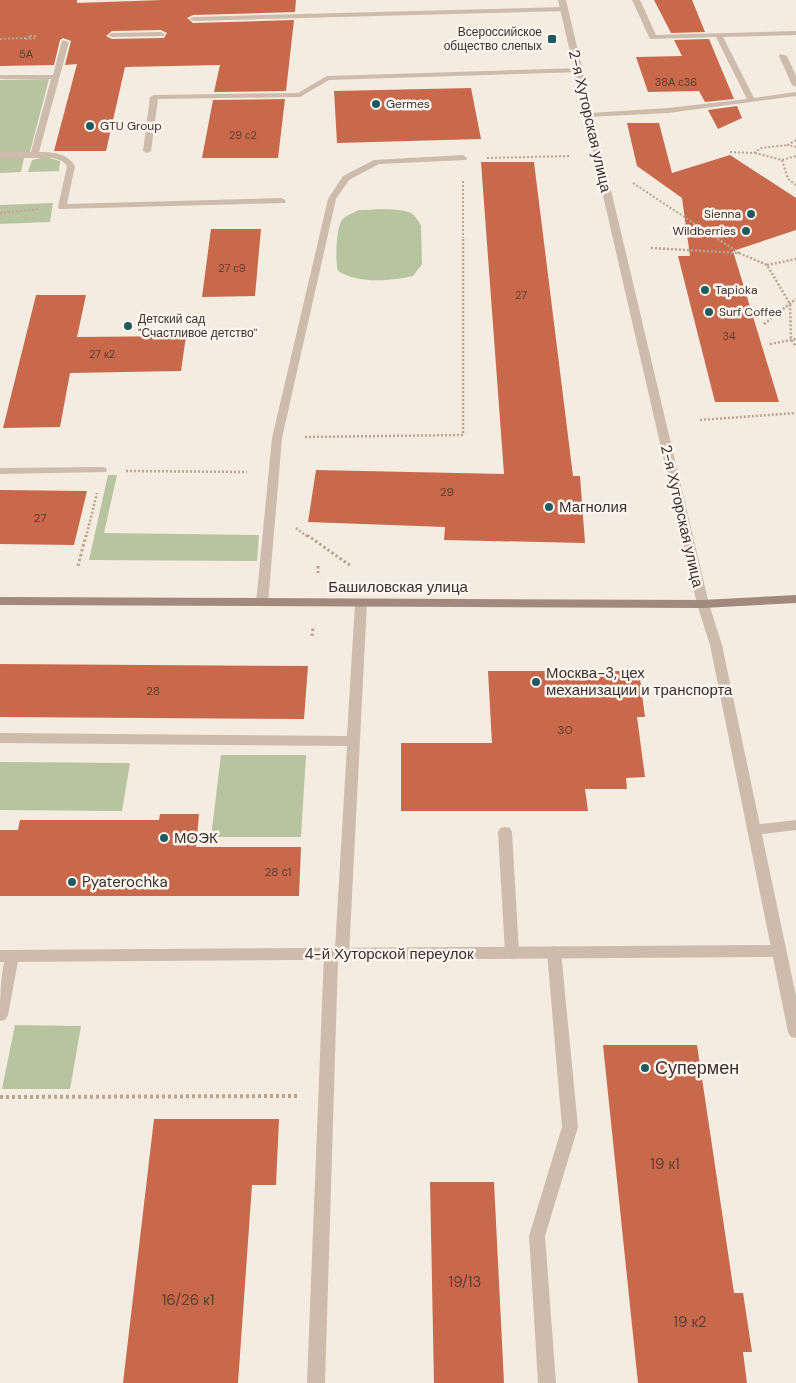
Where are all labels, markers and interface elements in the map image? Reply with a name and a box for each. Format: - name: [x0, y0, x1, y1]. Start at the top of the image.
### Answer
- place label: Всероссийское общество слепых: [444, 24, 542, 54]
- marker: Всероссийское общество слепых: [546, 33, 558, 45]
- house number: 5А: [19, 47, 34, 61]
- street label: 2-я Хуторская улица: [564, 48, 616, 195]
- house number: 38А с36: [655, 75, 697, 89]
- place label: Germes: [386, 96, 430, 112]
- marker: Germes: [370, 98, 382, 110]
- place label: GTU Group: [100, 118, 162, 134]
- marker: GTU Group: [84, 120, 96, 132]
- house number: 29 с2: [229, 128, 257, 142]
- place label: Sienna: [704, 206, 741, 222]
- marker: Sienna: [745, 208, 757, 220]
- place label: Wildberries: [672, 223, 736, 239]
- marker: Wildberries: [740, 225, 752, 237]
- house number: 27 с9: [218, 261, 246, 275]
- place label: Tapioka: [715, 282, 757, 298]
- marker: Tapioka: [699, 284, 711, 296]
- house number: 27: [515, 288, 527, 302]
- place label: Surf Coffee: [719, 304, 782, 320]
- marker: Surf Coffee: [703, 306, 715, 318]
- place label: Детский сад "Счастливое детство": [138, 311, 258, 341]
- marker: Детский сад "Счастливое детство": [122, 320, 134, 332]
- house number: 34: [722, 329, 736, 343]
- house number: 27 к2: [89, 347, 115, 361]
- street label: 2-я Хуторская улица: [656, 443, 708, 590]
- house number: 29: [440, 484, 454, 500]
- place label: Магнолия: [559, 497, 627, 517]
- marker: Магнолия: [543, 501, 555, 513]
- house number: 27: [33, 510, 47, 526]
- street label: Башиловская улица: [328, 577, 469, 597]
- place label: Москва-3, цех механизации и транспорта: [546, 663, 733, 700]
- marker: Москва-3, цех механизации и транспорта: [530, 676, 542, 688]
- house number: 28: [146, 683, 160, 699]
- house number: 30: [557, 722, 573, 738]
- place label: МОЭК: [174, 828, 218, 848]
- marker: МОЭК: [158, 832, 170, 844]
- house number: 28 с1: [265, 864, 291, 880]
- place label: Pyaterochka: [82, 872, 168, 892]
- marker: Pyaterochka: [66, 876, 78, 888]
- street label: 4-й Хуторской переулок: [304, 944, 474, 964]
- place label: Супермен: [655, 1056, 739, 1080]
- marker: Супермен: [639, 1062, 651, 1074]
- house number: 19 к1: [650, 1154, 680, 1174]
- house number: 19/13: [449, 1272, 481, 1292]
- house number: 16/26 к1: [162, 1290, 214, 1310]
- house number: 19 к2: [673, 1312, 707, 1332]

